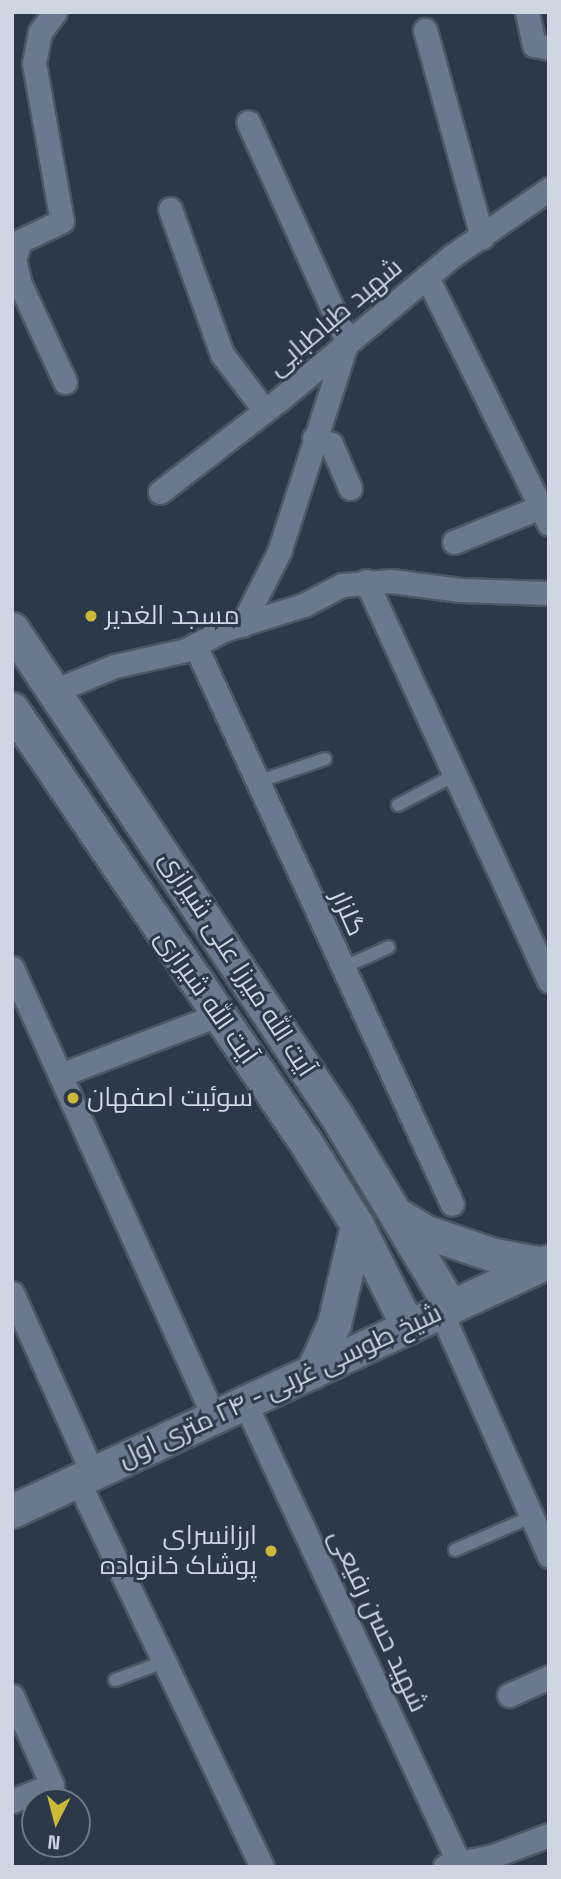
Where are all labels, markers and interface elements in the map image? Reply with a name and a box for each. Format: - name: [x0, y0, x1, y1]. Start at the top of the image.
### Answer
- street label: شهید طباطبایی: [261, 252, 409, 382]
- place label: مسجد الغدیر: [105, 600, 240, 632]
- marker: مسجد الغدیر: [83, 608, 99, 624]
- street label: آیت الله میرزا علی شیرازی: [152, 845, 322, 1083]
- street label: گلزار: [324, 885, 372, 941]
- street label: آیت الله شیرازی: [148, 924, 264, 1070]
- place label: سوئیت اصفهان: [87, 1082, 253, 1114]
- marker: سوئیت اصفهان: [65, 1090, 81, 1106]
- street label: شیخ طوسی غربی - ۲۴ متری اول: [113, 1297, 447, 1475]
- place label: ارزانسرای پوشاک خانواده: [100, 1520, 257, 1582]
- street label: شهید حسن رفیعی: [322, 1525, 434, 1717]
- marker: ارزانسرای پوشاک خانواده: [263, 1543, 279, 1559]
- north arrow: [21, 1788, 91, 1858]
- text: N: [46, 1829, 62, 1855]

